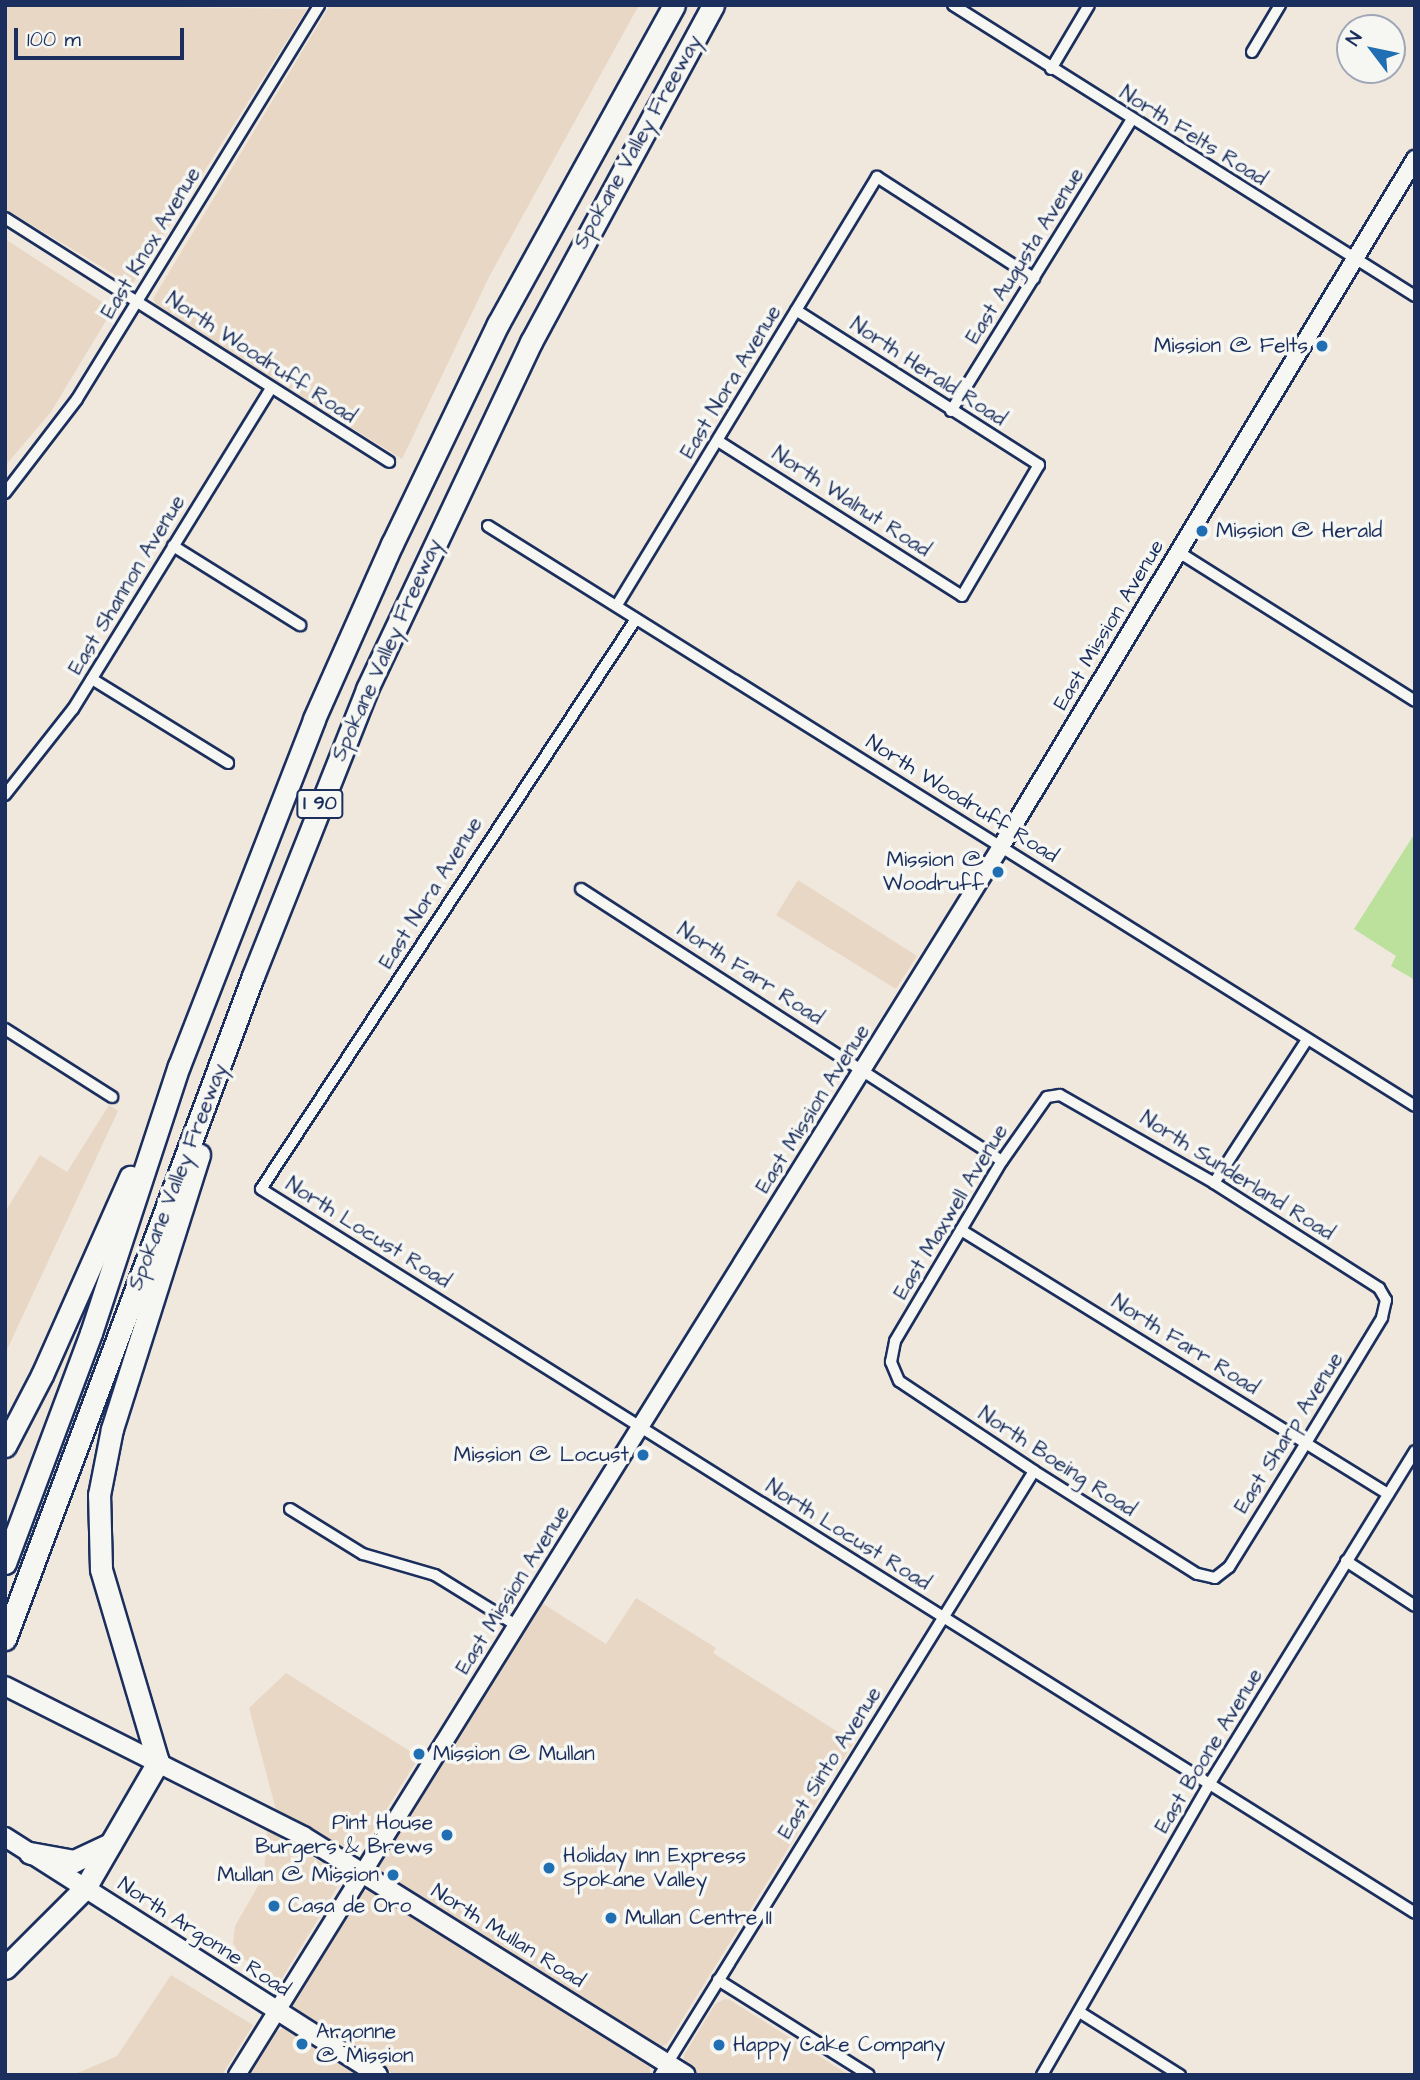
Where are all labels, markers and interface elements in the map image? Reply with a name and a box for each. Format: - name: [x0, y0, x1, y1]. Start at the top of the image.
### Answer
- scale bar: [18, 14, 187, 58]
- north arrow: [1336, 14, 1406, 84]
- text: 100 m: [27, 25, 81, 54]
- text: N: [1340, 26, 1369, 51]
- street label: Spokane Valley Freeway: [569, 31, 707, 253]
- street label: North Felts Road: [1115, 81, 1271, 191]
- street label: East Knox Avenue: [96, 163, 206, 323]
- street label: East Augusta Avenue: [961, 163, 1089, 349]
- street label: North Woodruff Road: [161, 287, 361, 429]
- street label: East Nora Avenue: [675, 301, 787, 463]
- street label: North Herald Road: [845, 312, 1011, 432]
- place label: Mission @ Felts: [1154, 333, 1308, 359]
- marker: Mission @ Felts: [1314, 338, 1330, 354]
- street label: North Walnut Road: [767, 441, 935, 563]
- street label: East Shannon Avenue: [63, 491, 191, 679]
- place label: Mission @ Herald: [1216, 518, 1382, 544]
- marker: Mission @ Herald: [1194, 523, 1210, 539]
- street label: Spokane Valley Freeway: [327, 535, 447, 765]
- street label: East Mission Avenue: [1048, 535, 1170, 715]
- street label: North Woodruff Road: [861, 730, 1063, 868]
- road number: I 90: [296, 789, 344, 820]
- street label: East Nora Avenue: [374, 812, 488, 974]
- place label: Mission @ Woodruff: [883, 847, 984, 897]
- marker: Mission @ Woodruff: [990, 864, 1006, 880]
- street label: North Farr Road: [672, 917, 828, 1031]
- street label: East Mission Avenue: [751, 1020, 875, 1198]
- street label: Spokane Valley Freeway: [123, 1060, 233, 1294]
- street label: North Sunderland Road: [1135, 1106, 1339, 1246]
- street label: East Maxwell Avenue: [889, 1120, 1013, 1304]
- street label: North Locust Road: [281, 1172, 455, 1294]
- street label: North Farr Road: [1107, 1290, 1263, 1400]
- street label: East Sharp Avenue: [1229, 1348, 1349, 1518]
- street label: North Boeing Road: [973, 1402, 1141, 1522]
- place label: Mission @ Locust: [454, 1442, 629, 1468]
- marker: Mission @ Locust: [635, 1447, 651, 1463]
- street label: North Locust Road: [761, 1474, 935, 1596]
- street label: East Mission Avenue: [451, 1501, 575, 1679]
- street label: East Boone Avenue: [1150, 1664, 1268, 1838]
- street label: East Sinto Avenue: [773, 1682, 887, 1844]
- place label: Mission @ Mullan: [433, 1741, 595, 1767]
- marker: Mission @ Mullan: [411, 1746, 427, 1762]
- place label: Pint House Burgers & Brews: [255, 1810, 433, 1860]
- marker: Pint House Burgers & Brews: [439, 1827, 455, 1843]
- place label: Holiday Inn Express Spokane Valley: [563, 1843, 746, 1893]
- marker: Holiday Inn Express Spokane Valley: [541, 1860, 557, 1876]
- place label: Mullan @ Mission: [217, 1862, 379, 1888]
- marker: Mullan @ Mission: [385, 1867, 401, 1883]
- street label: North Argonne Road: [113, 1872, 295, 2002]
- street label: North Mullan Road: [427, 1879, 589, 1993]
- place label: Casa de Oro: [288, 1893, 411, 1919]
- marker: Casa de Oro: [266, 1898, 282, 1914]
- place label: Mullan Centre II: [625, 1905, 772, 1931]
- marker: Mullan Centre II: [603, 1910, 619, 1926]
- place label: Argonne @ Mission: [316, 2019, 413, 2069]
- place label: Happy Cake Company: [733, 2032, 945, 2058]
- marker: Argonne @ Mission: [294, 2036, 310, 2052]
- marker: Happy Cake Company: [711, 2037, 727, 2053]

